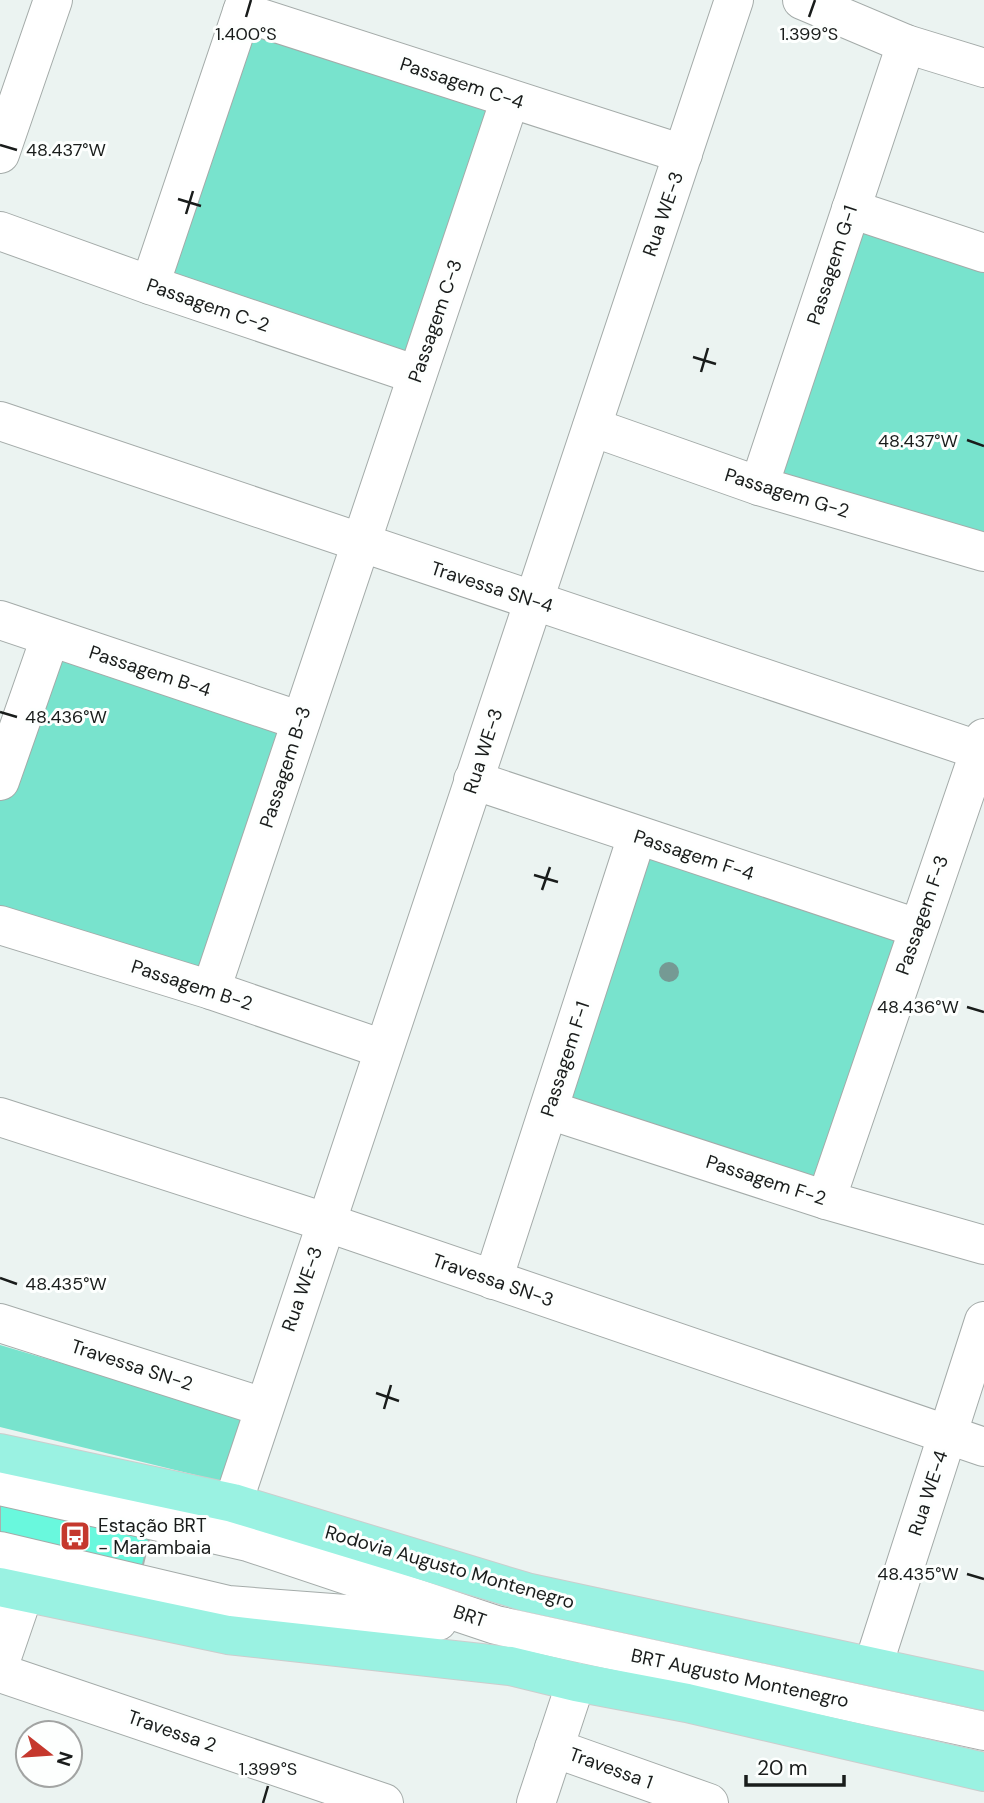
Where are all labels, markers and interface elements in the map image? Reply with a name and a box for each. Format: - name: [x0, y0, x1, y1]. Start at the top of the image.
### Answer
- text: 1.400°S: [215, 22, 277, 46]
- text: 1.399°S: [780, 22, 838, 46]
- street label: Passagem C-4: [397, 51, 527, 115]
- text: 48.437°W: [26, 138, 106, 162]
- street label: Rua WE-3: [637, 168, 689, 260]
- street label: Passagem G-1: [801, 202, 863, 328]
- street label: Passagem C-3: [402, 256, 468, 386]
- street label: Passagem C-2: [143, 272, 273, 338]
- text: 48.437°W: [878, 429, 958, 453]
- street label: Passagem G-2: [722, 462, 852, 524]
- street label: Travessa SN-4: [428, 555, 556, 619]
- street label: Passagem B-4: [86, 640, 214, 702]
- street label: Passagem B-3: [254, 703, 316, 831]
- text: 48.436°W: [25, 705, 107, 729]
- street label: Rua WE-3: [457, 705, 509, 797]
- street label: Passagem F-4: [631, 824, 757, 886]
- street label: Passagem F-3: [890, 852, 954, 978]
- street label: Passagem B-2: [128, 954, 256, 1016]
- text: 48.436°W: [877, 995, 959, 1019]
- street label: Passagem F-1: [535, 998, 595, 1120]
- street label: Passagem F-2: [703, 1149, 829, 1211]
- street label: Rua WE-3: [276, 1243, 328, 1335]
- street label: Travessa SN-3: [429, 1247, 557, 1313]
- text: 48.435°W: [25, 1272, 107, 1296]
- street label: Travessa SN-2: [68, 1334, 196, 1396]
- street label: Rua WE-4: [902, 1447, 954, 1539]
- place label: Estação BRT - Marambaia: [98, 1513, 211, 1560]
- bus stop icon: Estação BRT - Marambaia: [58, 1519, 92, 1553]
- street label: Rodovia Augusto Montenegro: [322, 1519, 578, 1615]
- text: 48.435°W: [877, 1562, 959, 1586]
- street label: BRT: [450, 1599, 490, 1633]
- street label: BRT Augusto Montenegro: [629, 1643, 851, 1713]
- street label: Travessa 2: [124, 1704, 220, 1758]
- north arrow: [14, 1719, 84, 1789]
- street label: Travessa 1: [566, 1741, 656, 1795]
- scale bar: [746, 1744, 844, 1788]
- text: N: [51, 1749, 79, 1769]
- text: 20 m: [757, 1754, 808, 1782]
- text: 1.399°S: [239, 1757, 297, 1781]

